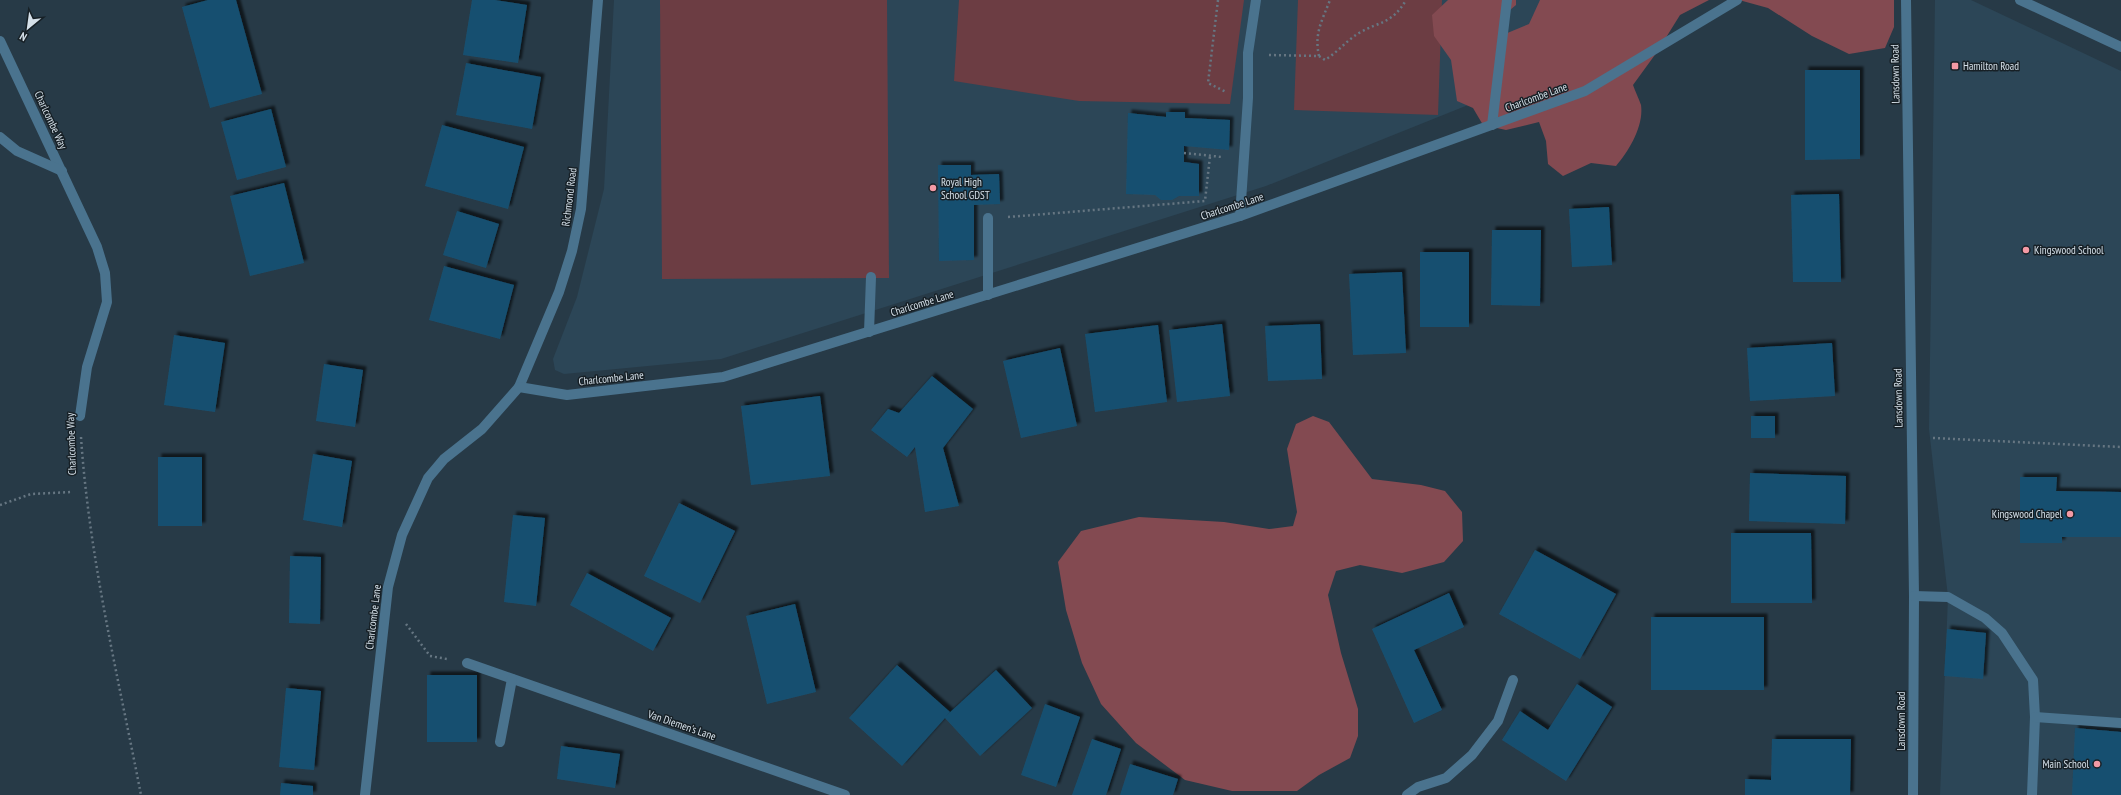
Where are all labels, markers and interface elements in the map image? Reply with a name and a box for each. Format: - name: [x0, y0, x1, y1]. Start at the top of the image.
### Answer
- north arrow: [8, 8, 48, 48]
- text: N: [17, 29, 29, 44]
- street label: Lansdown Road: [1887, 44, 1903, 104]
- place label: Hamilton Road: [1963, 59, 2019, 73]
- marker: Hamilton Road: [1950, 61, 1960, 71]
- street label: Charlcombe Lane: [1503, 79, 1570, 115]
- street label: Charlcombe Way: [31, 89, 71, 152]
- street label: Richmond Road: [558, 167, 580, 227]
- place label: Royal High School GDST: [941, 175, 990, 202]
- marker: Royal High School GDST: [928, 183, 938, 193]
- street label: Charlcombe Lane: [1199, 189, 1266, 223]
- place label: Kingswood School: [2034, 243, 2104, 257]
- marker: Kingswood School: [2021, 245, 2031, 255]
- street label: Charlcombe Lane: [889, 287, 956, 319]
- street label: Charlcombe Lane: [578, 368, 645, 388]
- street label: Lansdown Road: [1890, 368, 1906, 428]
- street label: Charlcombe Way: [63, 412, 79, 475]
- place label: Kingswood Chapel: [1992, 507, 2062, 521]
- marker: Kingswood Chapel: [2065, 509, 2075, 519]
- street label: Charlcombe Lane: [362, 583, 384, 650]
- street label: Lansdown Road: [1894, 691, 1908, 751]
- street label: Van Diemen's Lane: [645, 706, 718, 743]
- place label: Main School: [2043, 757, 2089, 771]
- marker: Main School: [2092, 759, 2102, 769]

